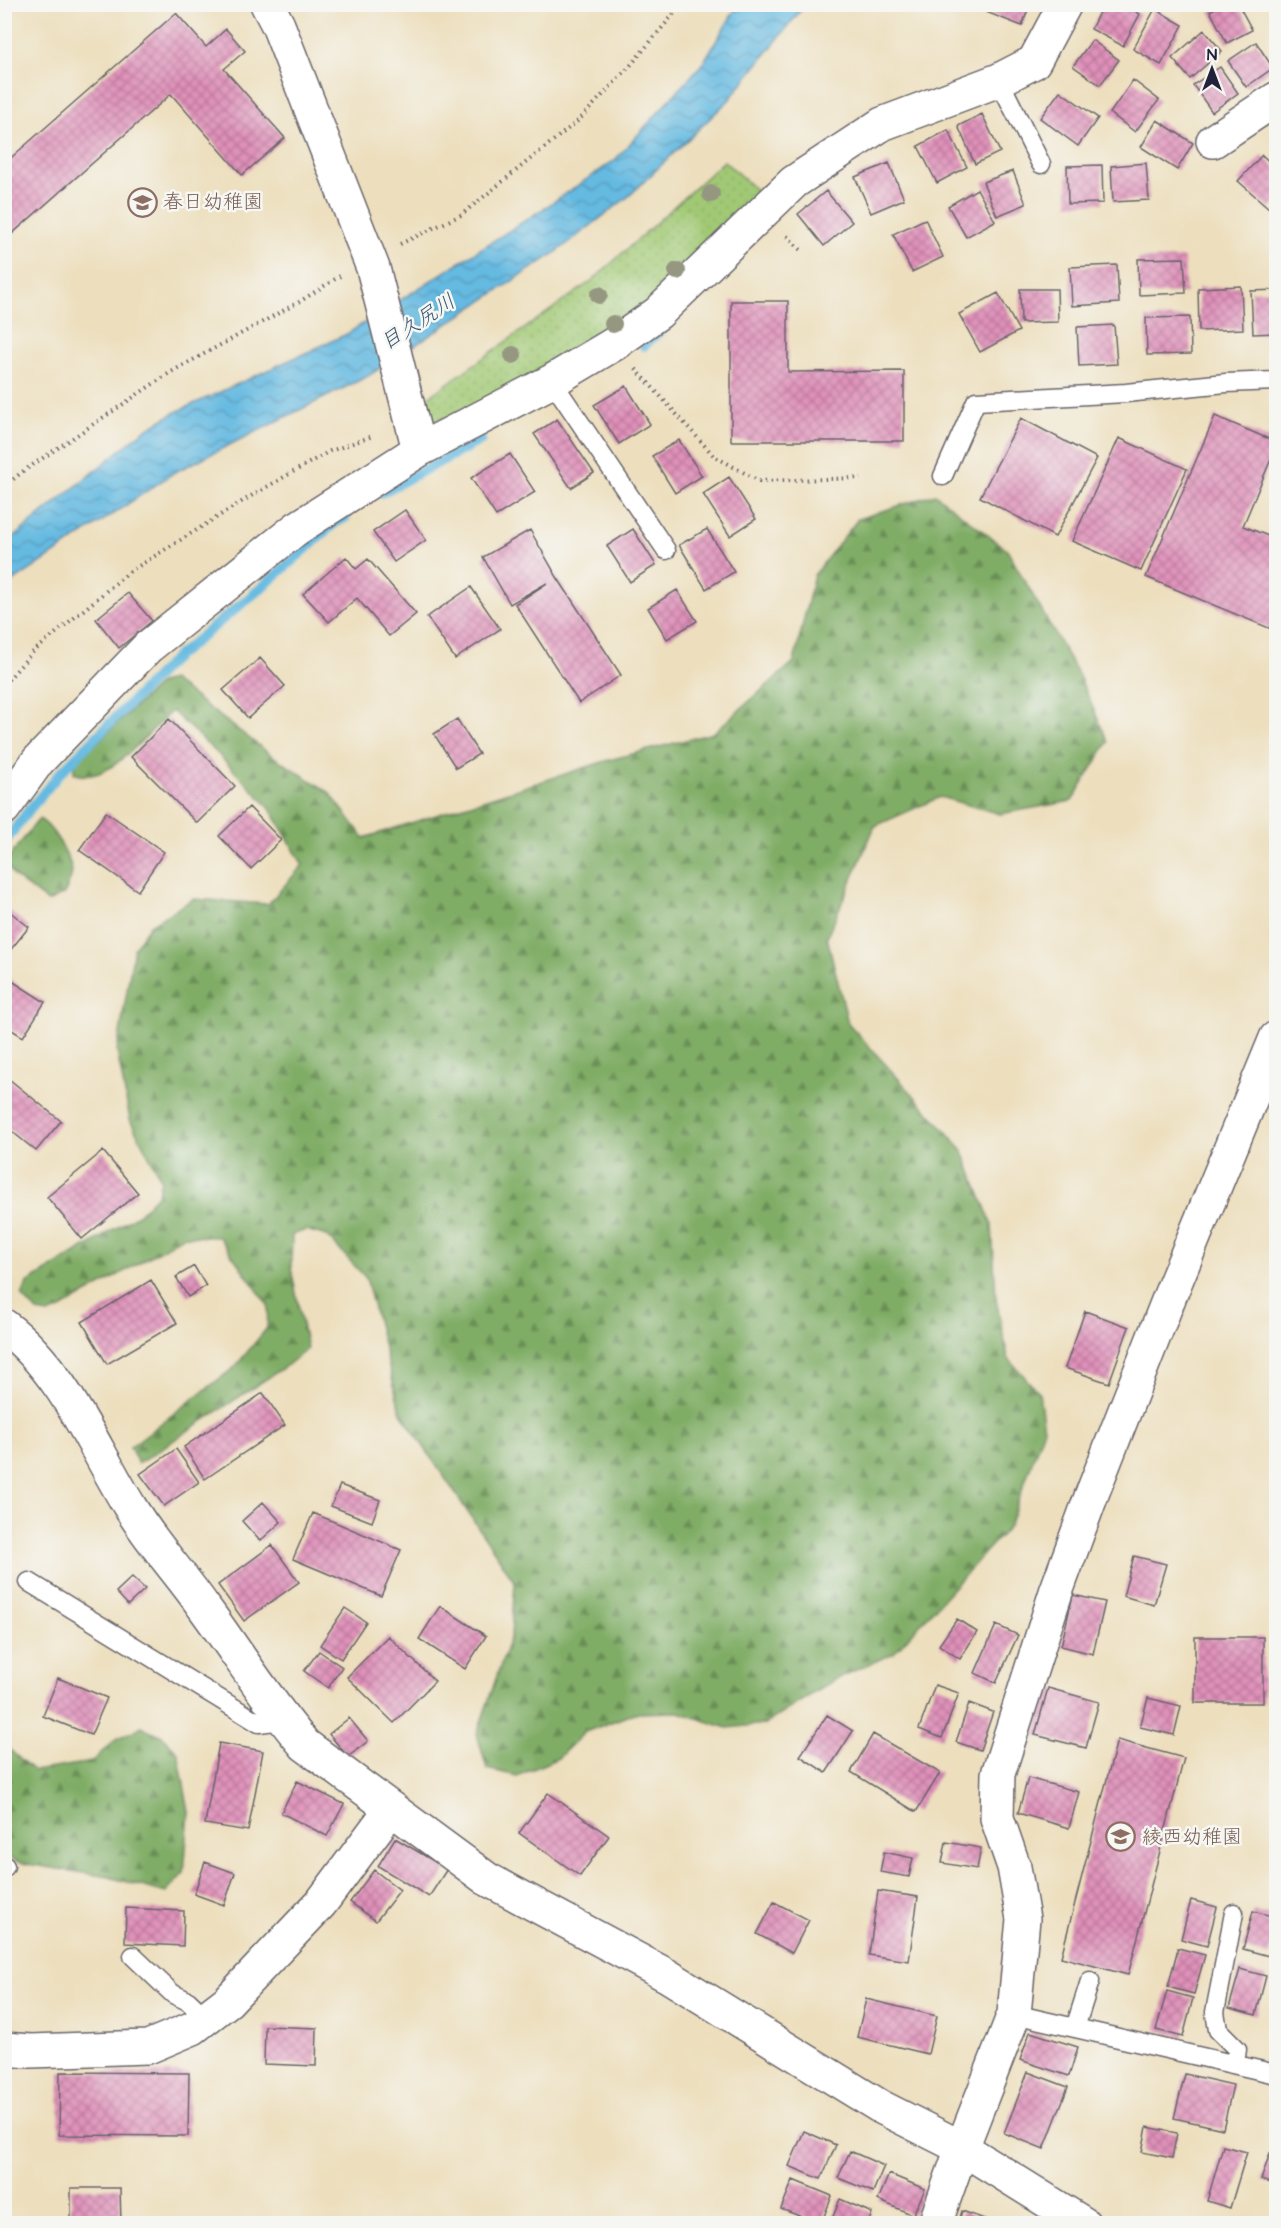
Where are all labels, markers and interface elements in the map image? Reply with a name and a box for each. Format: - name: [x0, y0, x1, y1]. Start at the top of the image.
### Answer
- north arrow: [1182, 39, 1242, 99]
- text: N: [1207, 44, 1217, 66]
- school or university icon: 春日幼稚園: [126, 186, 158, 218]
- place label: 春日幼稚園: [163, 188, 263, 216]
- water label: 目久尻川: [375, 287, 461, 357]
- school or university icon: 綾西幼稚園: [1105, 1821, 1137, 1853]
- place label: 綾西幼稚園: [1142, 1823, 1242, 1851]

